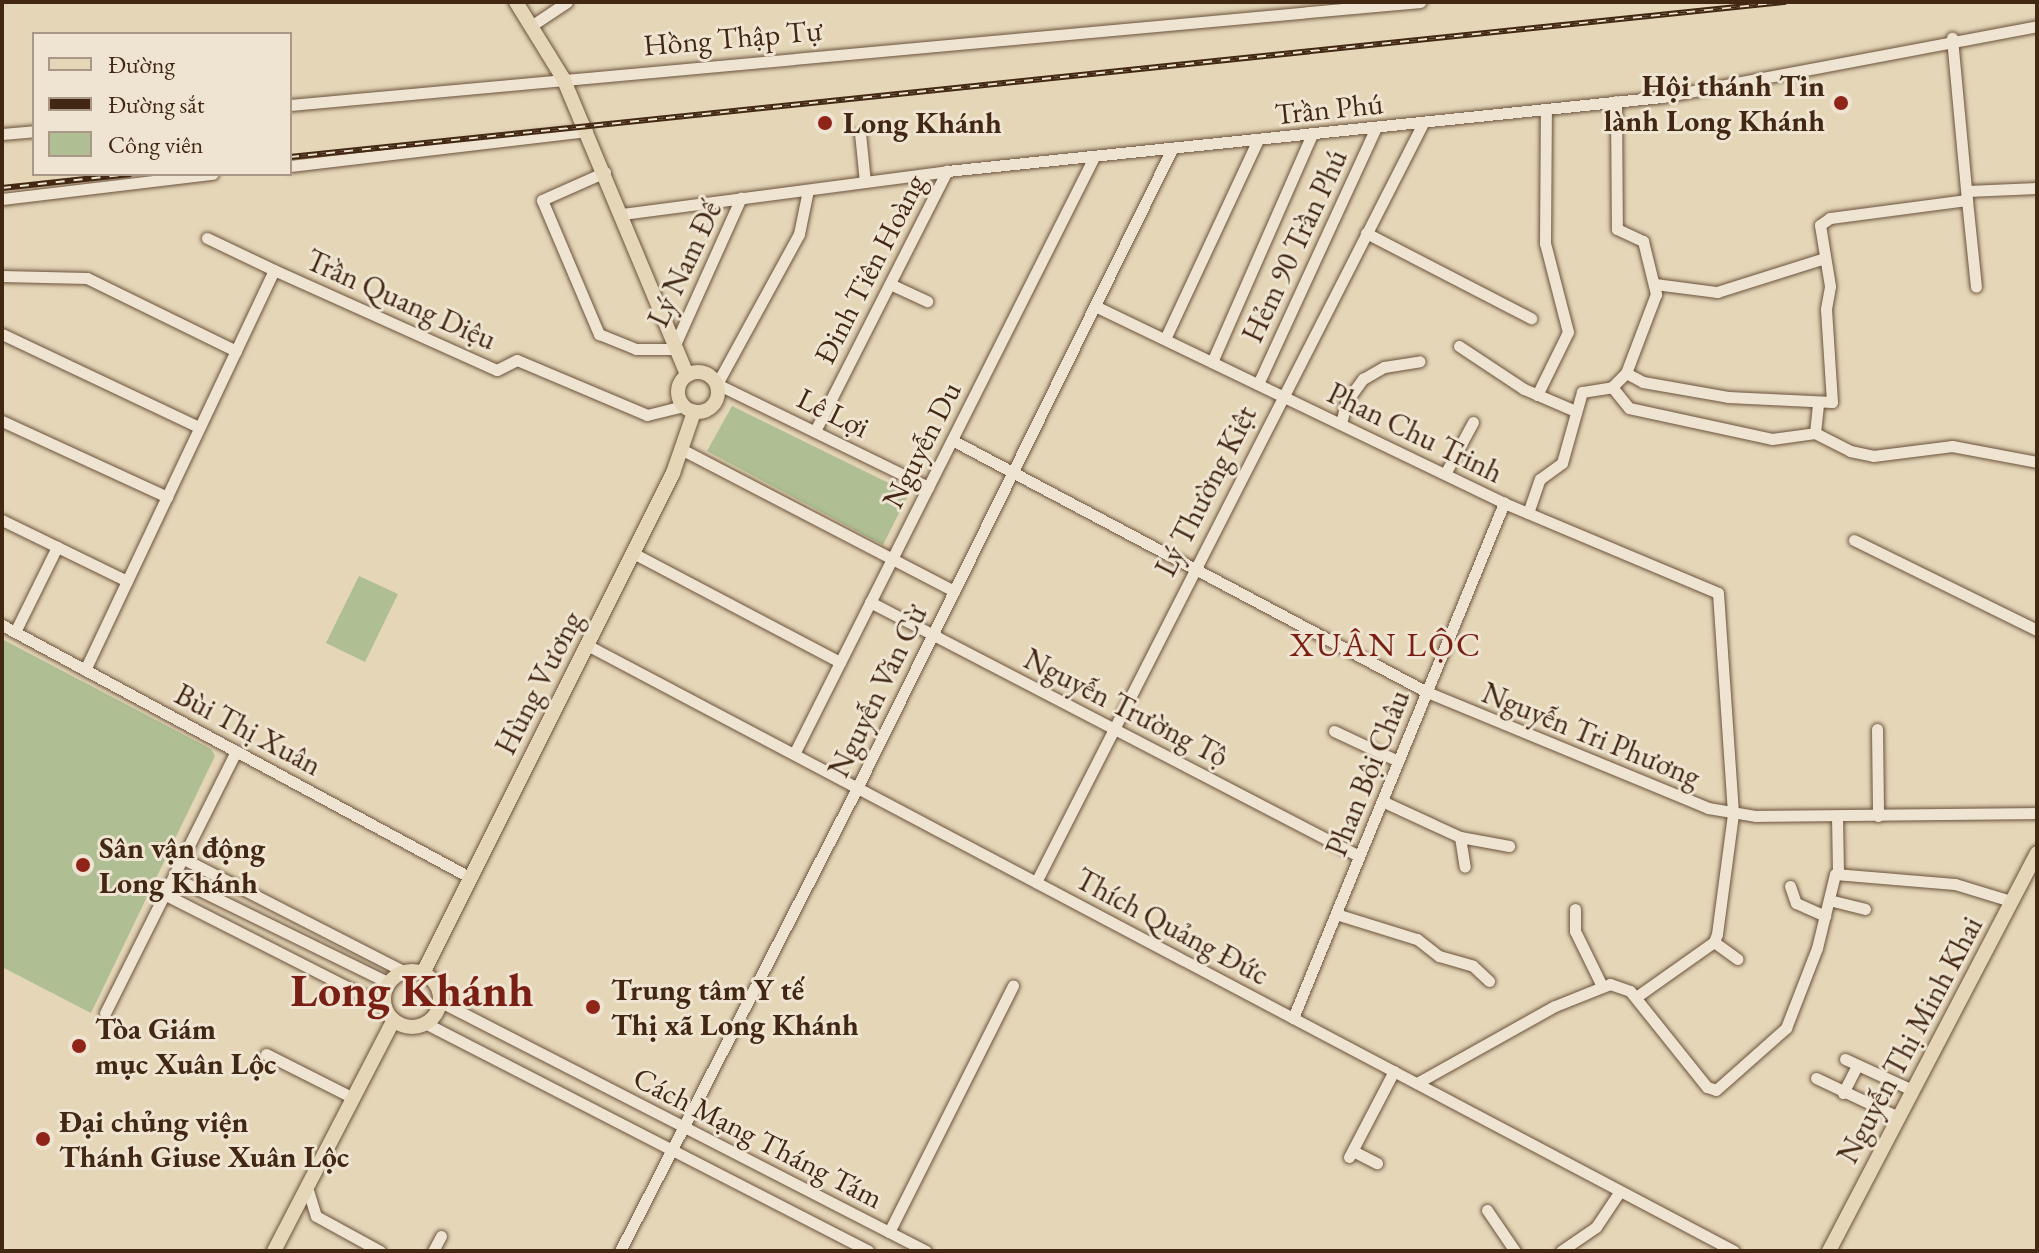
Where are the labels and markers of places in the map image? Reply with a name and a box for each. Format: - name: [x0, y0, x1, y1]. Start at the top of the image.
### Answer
- place label: Hội thánh Tin lành Long Khánh: [1604, 68, 1825, 138]
- marker: Hội thánh Tin lành Long Khánh: [1832, 94, 1850, 112]
- place label: Long Khánh: [843, 105, 1002, 141]
- marker: Long Khánh: [814, 112, 836, 134]
- place label: Sân vận động Long Khánh: [99, 830, 265, 900]
- marker: Sân vận động Long Khánh: [74, 856, 92, 874]
- place label: Trung tâm Y tế Thị xã Long Khánh: [611, 972, 859, 1042]
- marker: Trung tâm Y tế Thị xã Long Khánh: [582, 996, 604, 1018]
- place label: Tòa Giám mục Xuân Lộc: [95, 1011, 276, 1082]
- marker: Tòa Giám mục Xuân Lộc: [70, 1037, 88, 1055]
- place label: Đại chủng viện Thánh Giuse Xuân Lộc: [59, 1104, 349, 1174]
- marker: Đại chủng viện Thánh Giuse Xuân Lộc: [34, 1130, 52, 1148]

